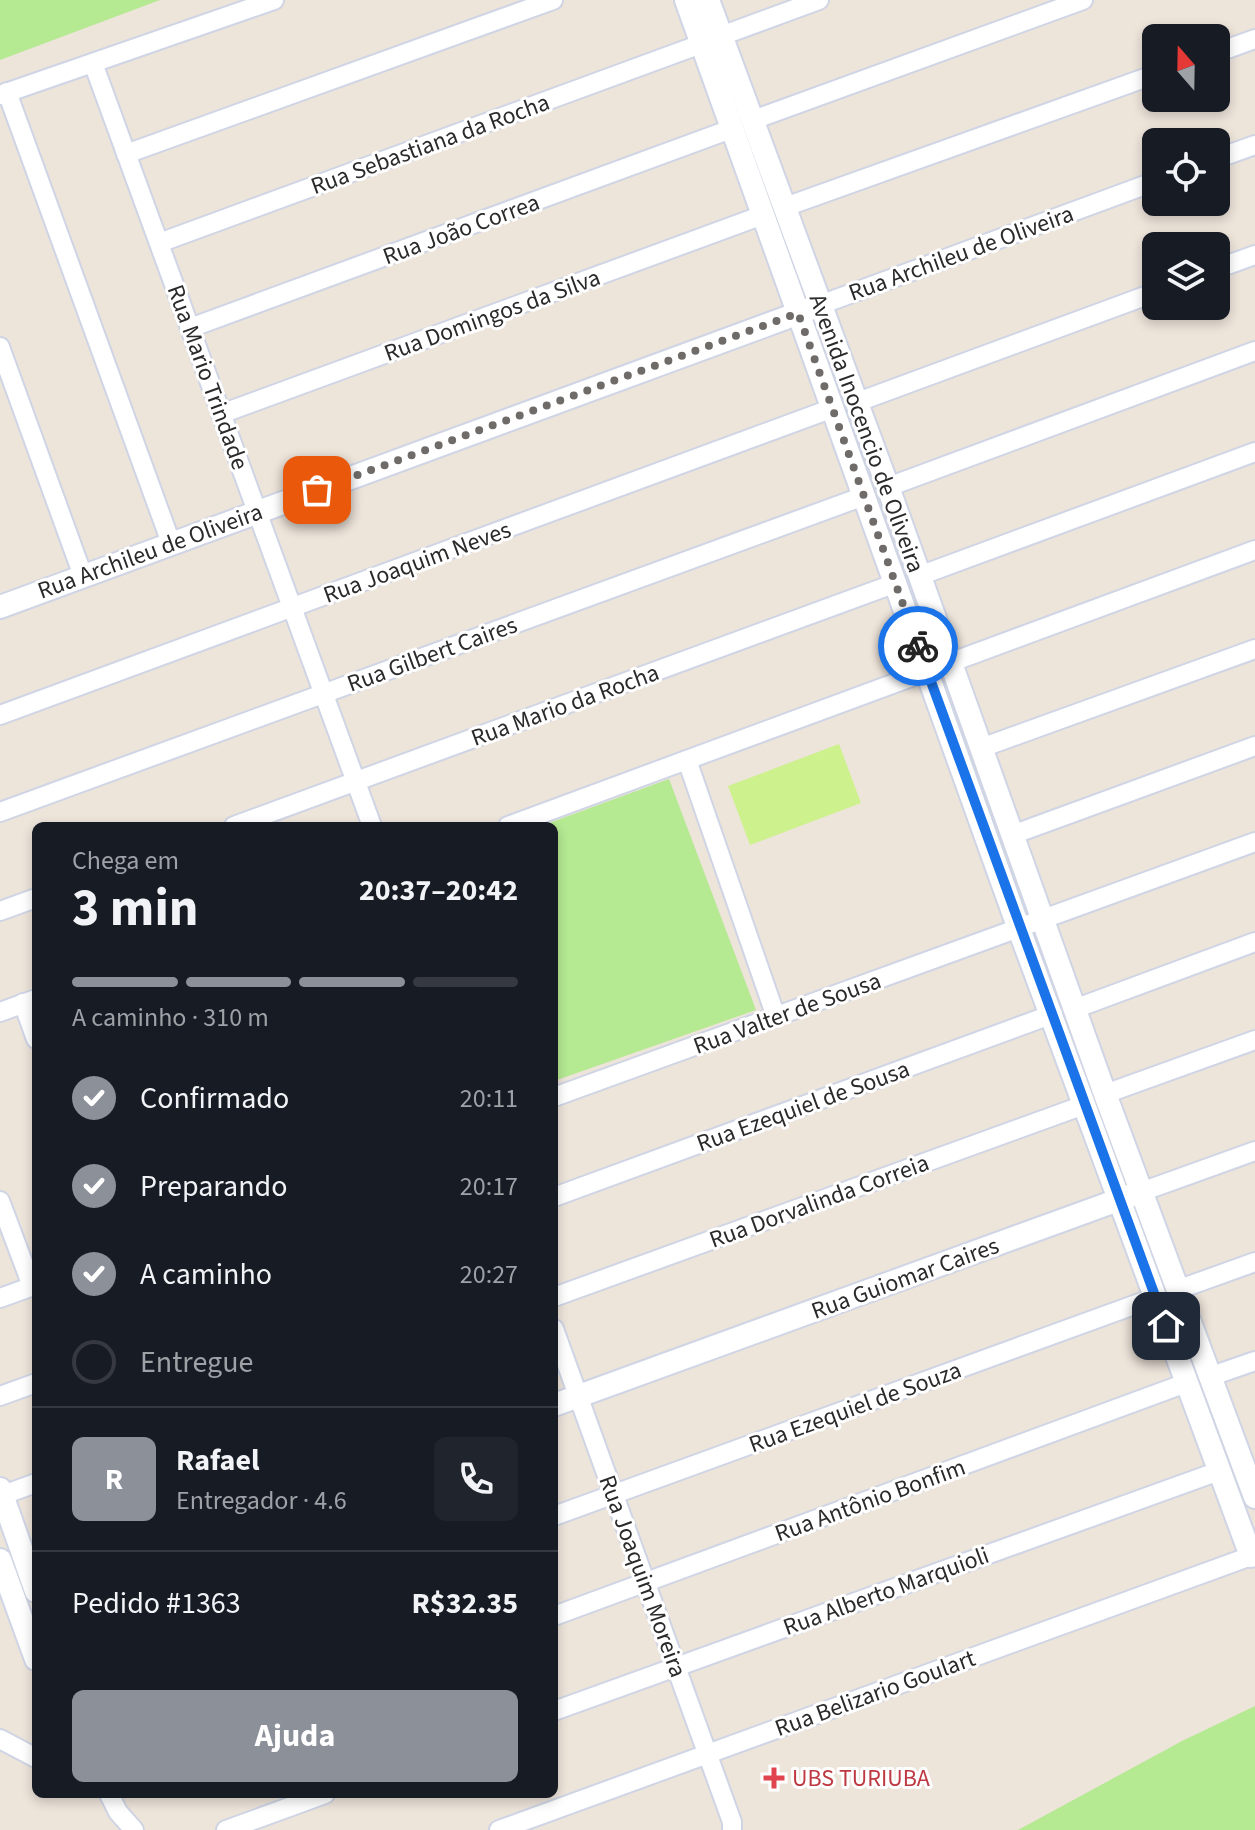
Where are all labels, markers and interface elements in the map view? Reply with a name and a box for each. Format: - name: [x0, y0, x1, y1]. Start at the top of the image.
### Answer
- north arrow: [1142, 24, 1230, 112]
- map controls: [1142, 24, 1230, 320]
- street label: Rua Sebastiana da Rocha: [306, 85, 554, 204]
- button: locate: [1142, 128, 1230, 216]
- street label: Rua João Correa: [378, 185, 544, 274]
- street label: Rua Archileu de Oliveira: [844, 196, 1079, 310]
- button: layers: [1142, 232, 1230, 320]
- street label: Rua Domingos da Silva: [379, 260, 605, 371]
- street label: Rua Mario Trindade: [158, 280, 257, 475]
- street label: Avenida Inocencio de Oliveira: [800, 289, 933, 578]
- pin: [283, 456, 351, 524]
- icon: bag: [295, 468, 339, 512]
- street label: Rua Archileu de Oliveira: [33, 494, 268, 608]
- street label: Rua Joaquim Neves: [318, 512, 516, 613]
- courier: [878, 606, 958, 686]
- street label: Rua Gilbert Caires: [342, 607, 522, 701]
- icon: bike: [896, 624, 940, 668]
- street label: Rua Mario da Rocha: [466, 655, 664, 756]
- text: Chega em: [72, 842, 179, 879]
- text: 20:37–20:42: [359, 869, 518, 912]
- text: 3 min: [72, 872, 199, 946]
- street label: Rua Valter de Sousa: [688, 963, 886, 1064]
- text: A caminho · 310 m: [72, 999, 269, 1036]
- street label: Rua Ezequiel de Sousa: [692, 1052, 915, 1161]
- icon: check: [72, 1076, 116, 1120]
- text: Confirmado: [140, 1077, 289, 1120]
- text: 20:11: [460, 1080, 518, 1117]
- street label: Rua Dorvalinda Correia: [704, 1145, 934, 1258]
- icon: check: [72, 1164, 116, 1208]
- text: Preparando: [140, 1165, 287, 1208]
- text: 20:17: [460, 1168, 518, 1205]
- street label: Rua Guiomar Caires: [807, 1228, 1004, 1329]
- icon: check: [72, 1252, 116, 1296]
- text: A caminho: [140, 1253, 272, 1296]
- text: 20:27: [460, 1256, 518, 1293]
- pin: [1132, 1292, 1200, 1360]
- icon: home: [1144, 1304, 1188, 1348]
- text: Entregue: [140, 1341, 253, 1384]
- street label: Rua Ezequiel de Souza: [744, 1353, 966, 1462]
- button: phone: [434, 1437, 518, 1521]
- text: Rafael: [176, 1439, 260, 1482]
- street label: Rua Antônio Bonfim: [770, 1450, 970, 1551]
- text: R: [105, 1458, 123, 1501]
- street label: Rua Joaquim Moreira: [590, 1470, 695, 1682]
- text: Entregador · 4.6: [176, 1482, 347, 1519]
- street label: Rua Alberto Marquioli: [778, 1538, 994, 1645]
- text: Pedido #1363: [72, 1582, 241, 1625]
- text: R$32.35: [411, 1582, 518, 1625]
- street label: Rua Belizario Goulart: [770, 1641, 980, 1746]
- button: Ajuda: [72, 1690, 518, 1782]
- place label: UBS TURIUBA: [792, 1761, 930, 1796]
- marker: UBS TURIUBA: [763, 1767, 785, 1789]

